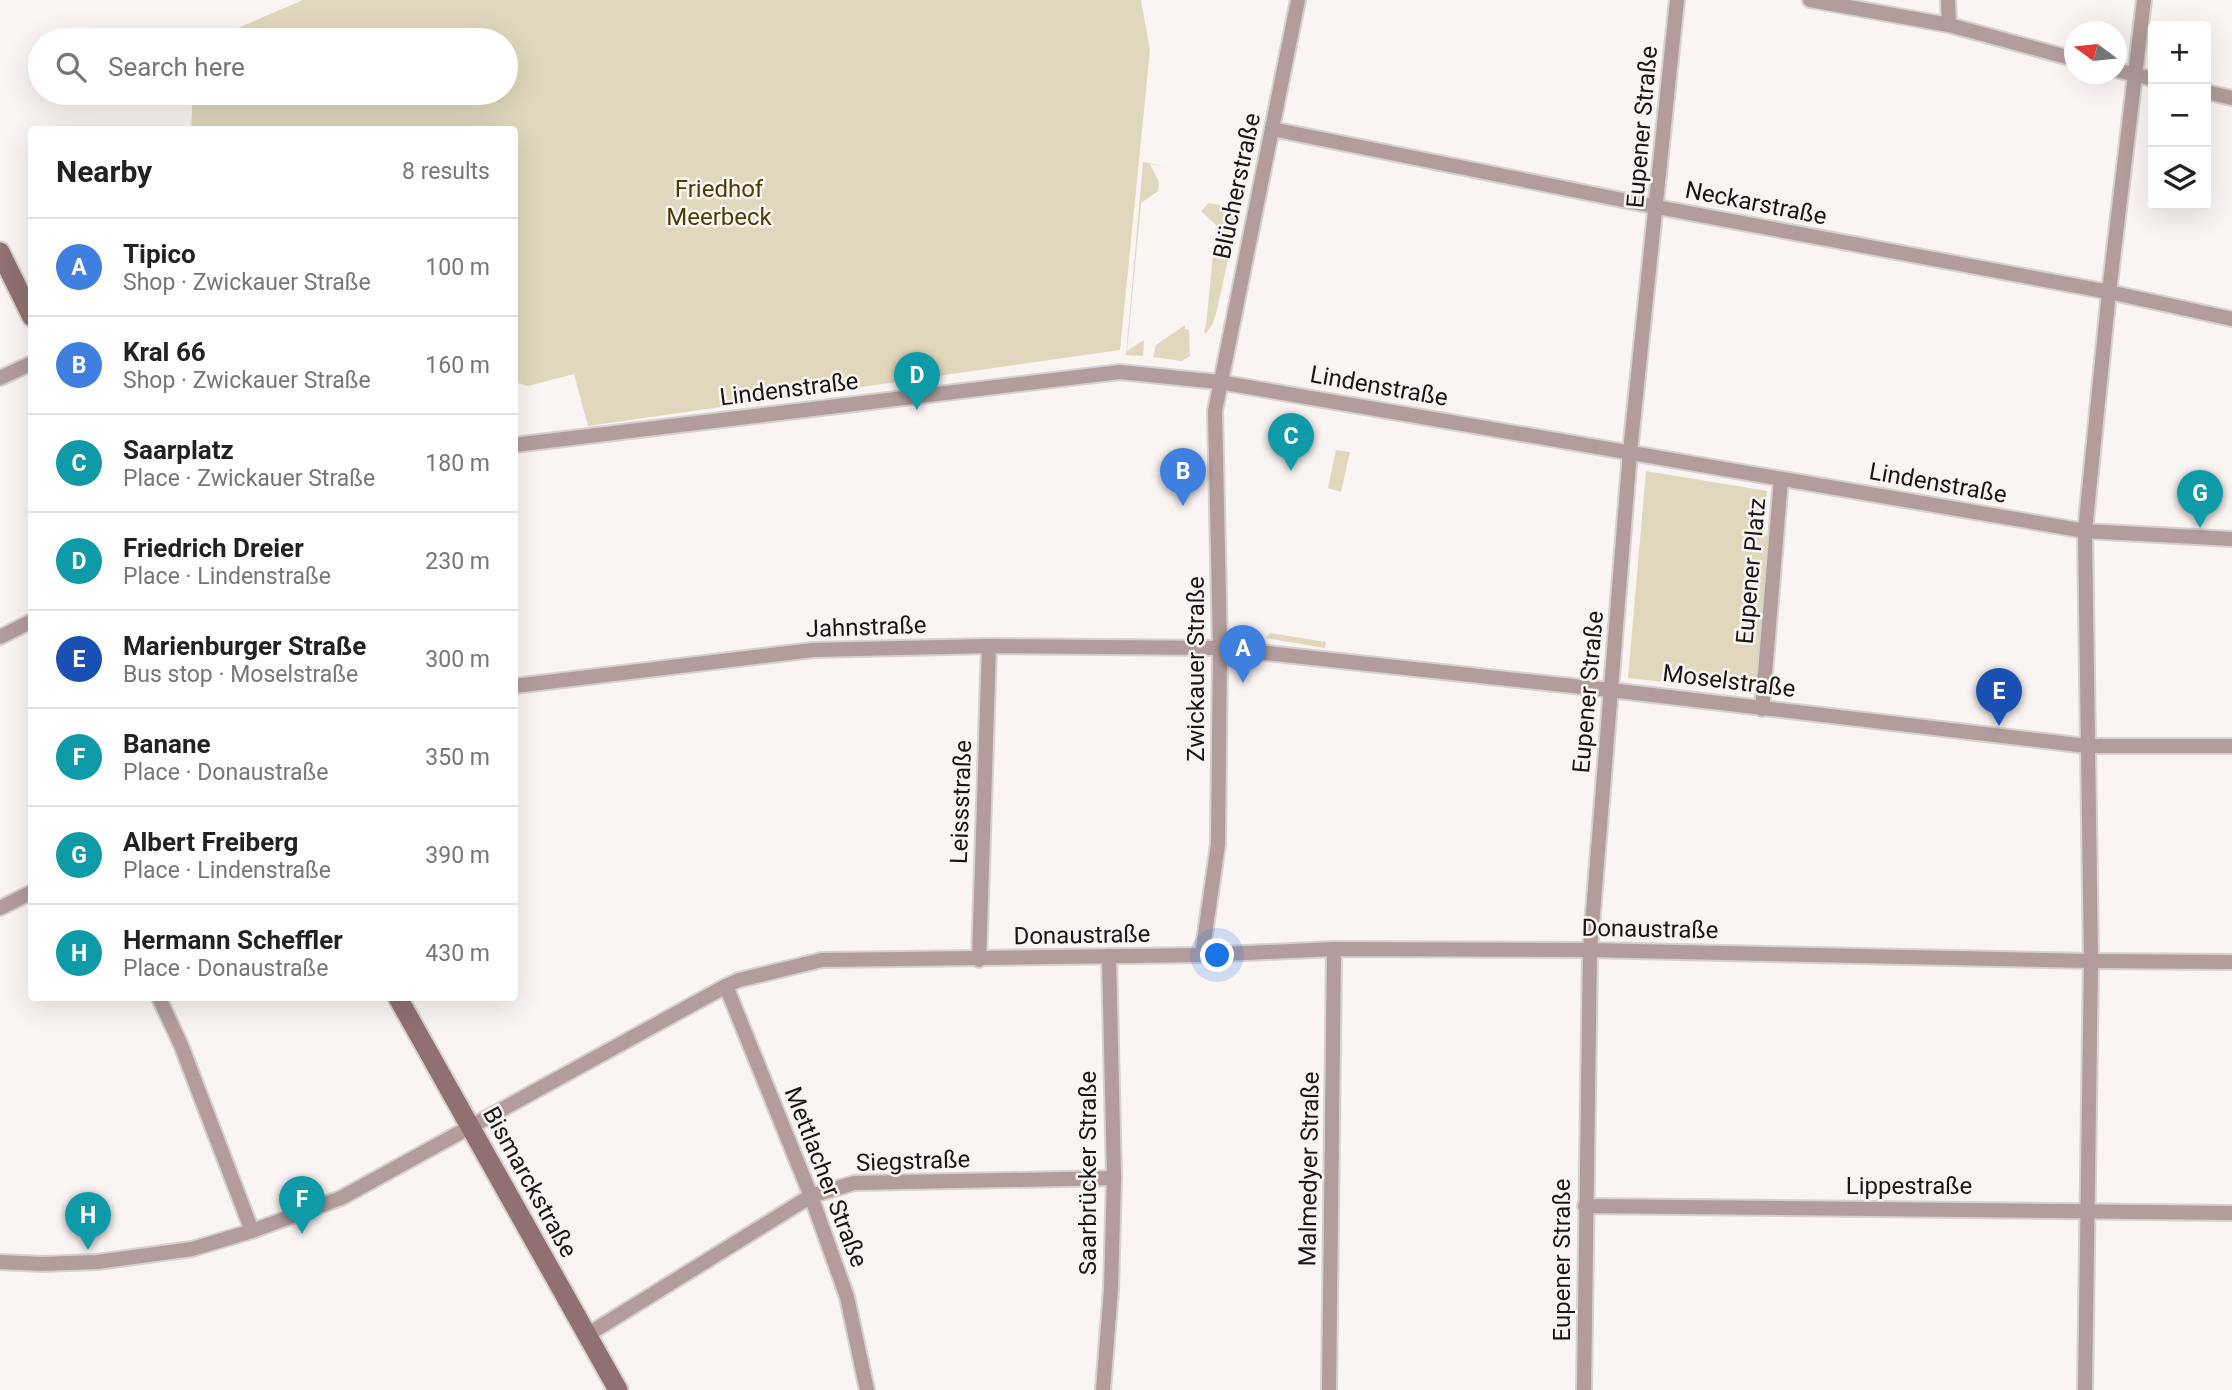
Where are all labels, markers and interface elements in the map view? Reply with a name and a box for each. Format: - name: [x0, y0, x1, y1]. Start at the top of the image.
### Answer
- north arrow: [2064, 21, 2127, 84]
- map controls: [2148, 21, 2211, 210]
- button: +: [2148, 21, 2211, 84]
- search box: [28, 28, 518, 105]
- street label: Eupener Straße: [1621, 45, 1663, 209]
- icon: search: [52, 48, 90, 86]
- text: Search here: [108, 52, 245, 82]
- button: −: [2148, 84, 2211, 147]
- street label: Blücherstraße: [1208, 110, 1266, 262]
- button: layers: [2148, 147, 2211, 210]
- text: Nearby: [56, 154, 152, 189]
- text: 8 results: [402, 158, 490, 185]
- park label: Friedhof Meerbeck: [666, 175, 773, 231]
- street label: Neckarstraße: [1683, 176, 1829, 230]
- text: Tipico: [123, 239, 196, 269]
- text: A: [71, 254, 87, 281]
- text: 100 m: [425, 254, 490, 281]
- text: Shop · Zwickauer Straße: [123, 269, 371, 296]
- text: Kral 66: [123, 337, 206, 367]
- text: B: [72, 352, 86, 379]
- text: 160 m: [425, 352, 490, 379]
- pin: D: [894, 352, 940, 410]
- street label: Lindenstraße: [1308, 360, 1450, 412]
- text: Shop · Zwickauer Straße: [123, 367, 371, 394]
- street label: Lindenstraße: [718, 367, 860, 411]
- pin: C: [1268, 413, 1314, 471]
- text: Saarplatz: [123, 435, 234, 465]
- pin: B: [1160, 448, 1206, 506]
- text: C: [71, 450, 87, 477]
- text: 180 m: [425, 450, 490, 477]
- street label: Lindenstraße: [1867, 457, 2009, 509]
- text: Place · Zwickauer Straße: [123, 465, 375, 492]
- pin: G: [2177, 470, 2223, 528]
- street label: Eupener Platz: [1731, 497, 1771, 645]
- text: Friedrich Dreier: [123, 533, 304, 563]
- text: D: [72, 548, 86, 575]
- text: 230 m: [425, 548, 490, 575]
- text: Place · Lindenstraße: [123, 563, 331, 590]
- street label: Zwickauer Straße: [1182, 576, 1210, 762]
- street label: Eupener Straße: [1567, 610, 1609, 774]
- street label: Jahnstraße: [805, 611, 927, 643]
- pin: A: [1220, 625, 1266, 683]
- text: Marienburger Straße: [123, 631, 366, 661]
- text: E: [73, 646, 85, 673]
- text: 300 m: [425, 646, 490, 673]
- street label: Moselstraße: [1661, 659, 1797, 703]
- text: Bus stop · Moselstraße: [123, 661, 358, 688]
- pin: E: [1976, 668, 2022, 726]
- text: Banane: [123, 729, 211, 759]
- street label: Leissstraße: [945, 739, 977, 865]
- text: F: [73, 744, 85, 771]
- text: 350 m: [425, 744, 490, 771]
- text: Place · Donaustraße: [123, 759, 329, 786]
- text: Albert Freiberg: [123, 827, 298, 857]
- text: G: [71, 842, 87, 869]
- text: 390 m: [425, 842, 490, 869]
- text: Place · Lindenstraße: [123, 857, 331, 884]
- street label: Donaustraße: [1581, 914, 1719, 944]
- street label: Donaustraße: [1013, 920, 1151, 950]
- text: Hermann Scheffler: [123, 925, 343, 955]
- your location: [1200, 938, 1234, 972]
- text: H: [71, 940, 87, 967]
- text: 430 m: [425, 940, 490, 967]
- text: Place · Donaustraße: [123, 955, 329, 982]
- street label: Saarbrücker Straße: [1074, 1071, 1102, 1275]
- street label: Malmedyer Straße: [1293, 1071, 1325, 1267]
- street label: Mettlacher Straße: [779, 1083, 873, 1271]
- street label: Bismarckstraße: [477, 1102, 583, 1262]
- street label: Siegstraße: [855, 1145, 971, 1177]
- street label: Lippestraße: [1846, 1172, 1972, 1200]
- pin: F: [279, 1176, 325, 1234]
- street label: Eupener Straße: [1548, 1179, 1576, 1341]
- pin: H: [65, 1192, 111, 1250]

